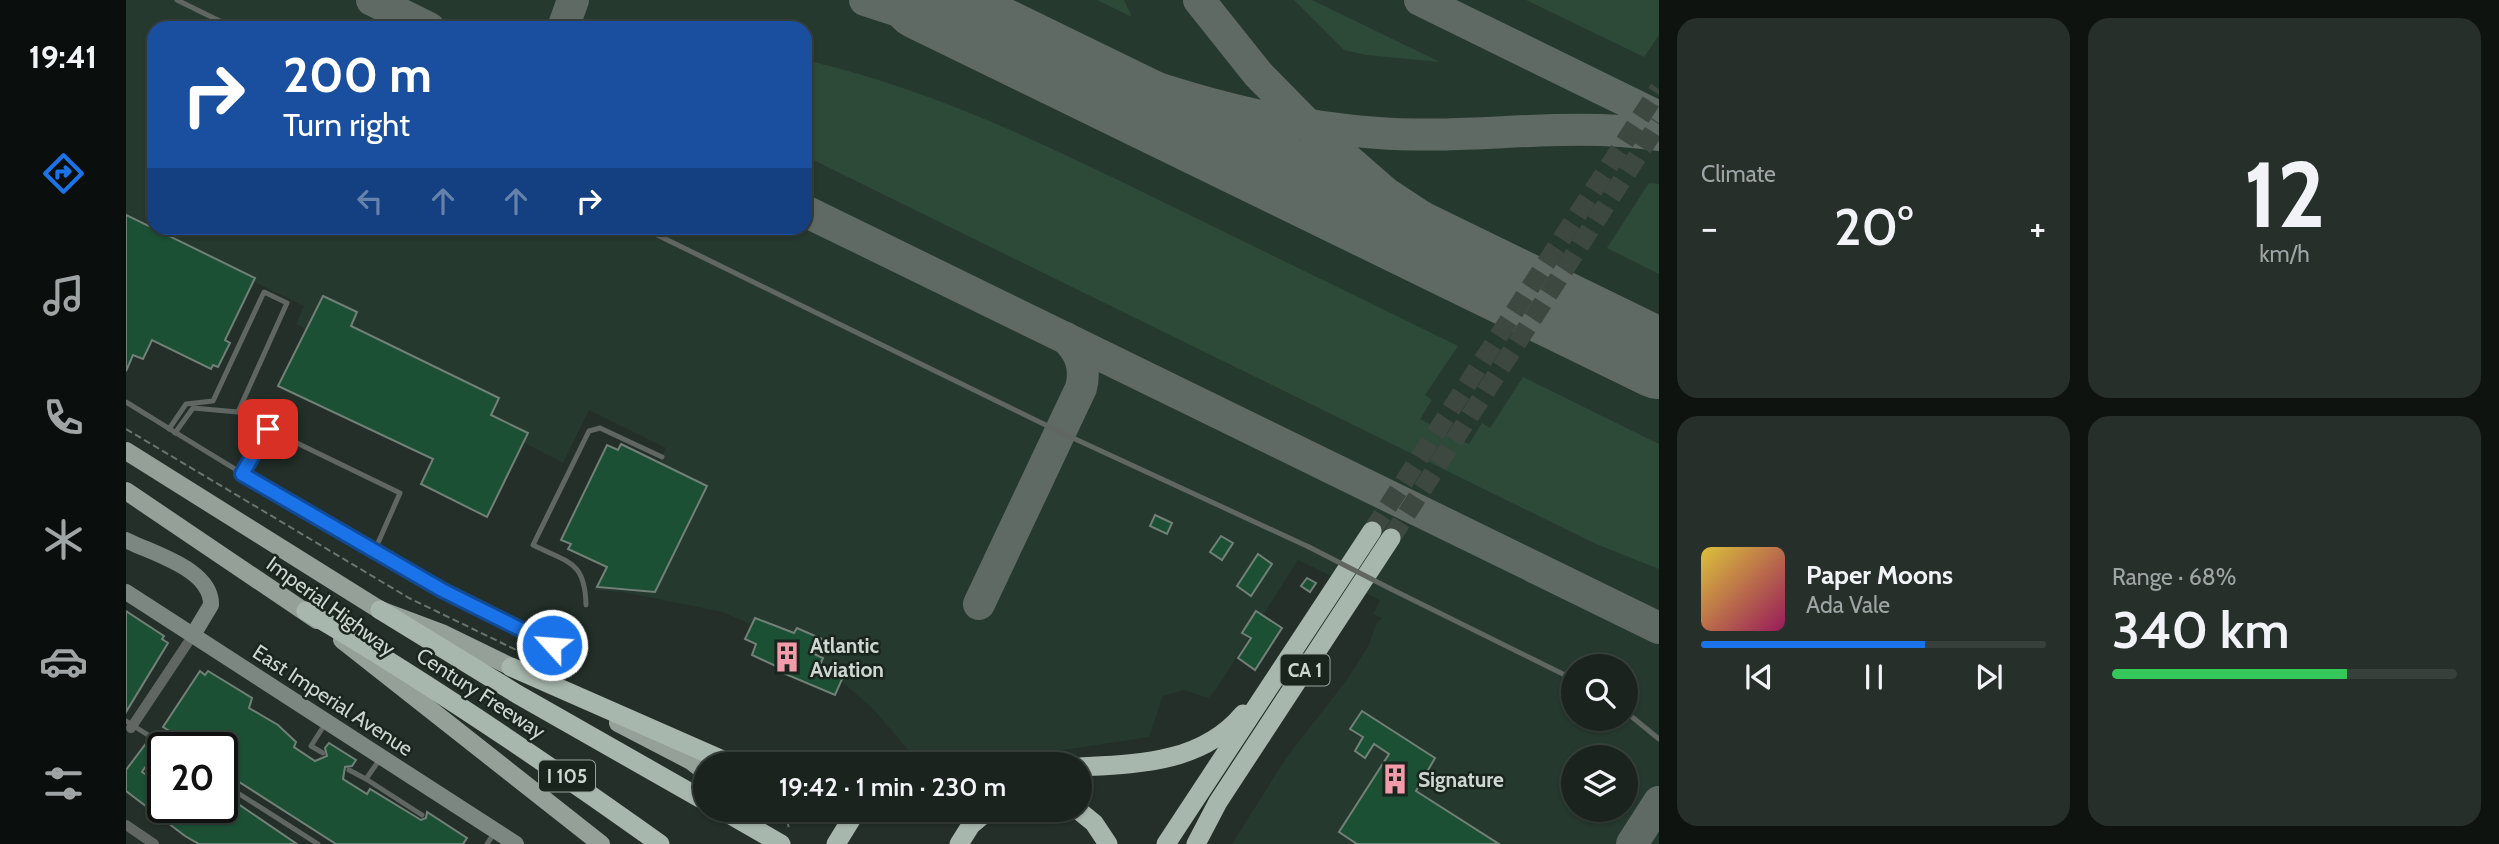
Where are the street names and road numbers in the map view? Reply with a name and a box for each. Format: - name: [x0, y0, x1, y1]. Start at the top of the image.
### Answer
- street label: Imperial Highway: [262, 551, 401, 661]
- street label: East Imperial Avenue: [248, 639, 418, 761]
- street label: Century Freeway: [412, 642, 550, 744]
- road number: CA 1: [1280, 654, 1330, 685]
- road number: I 105: [539, 761, 595, 792]

